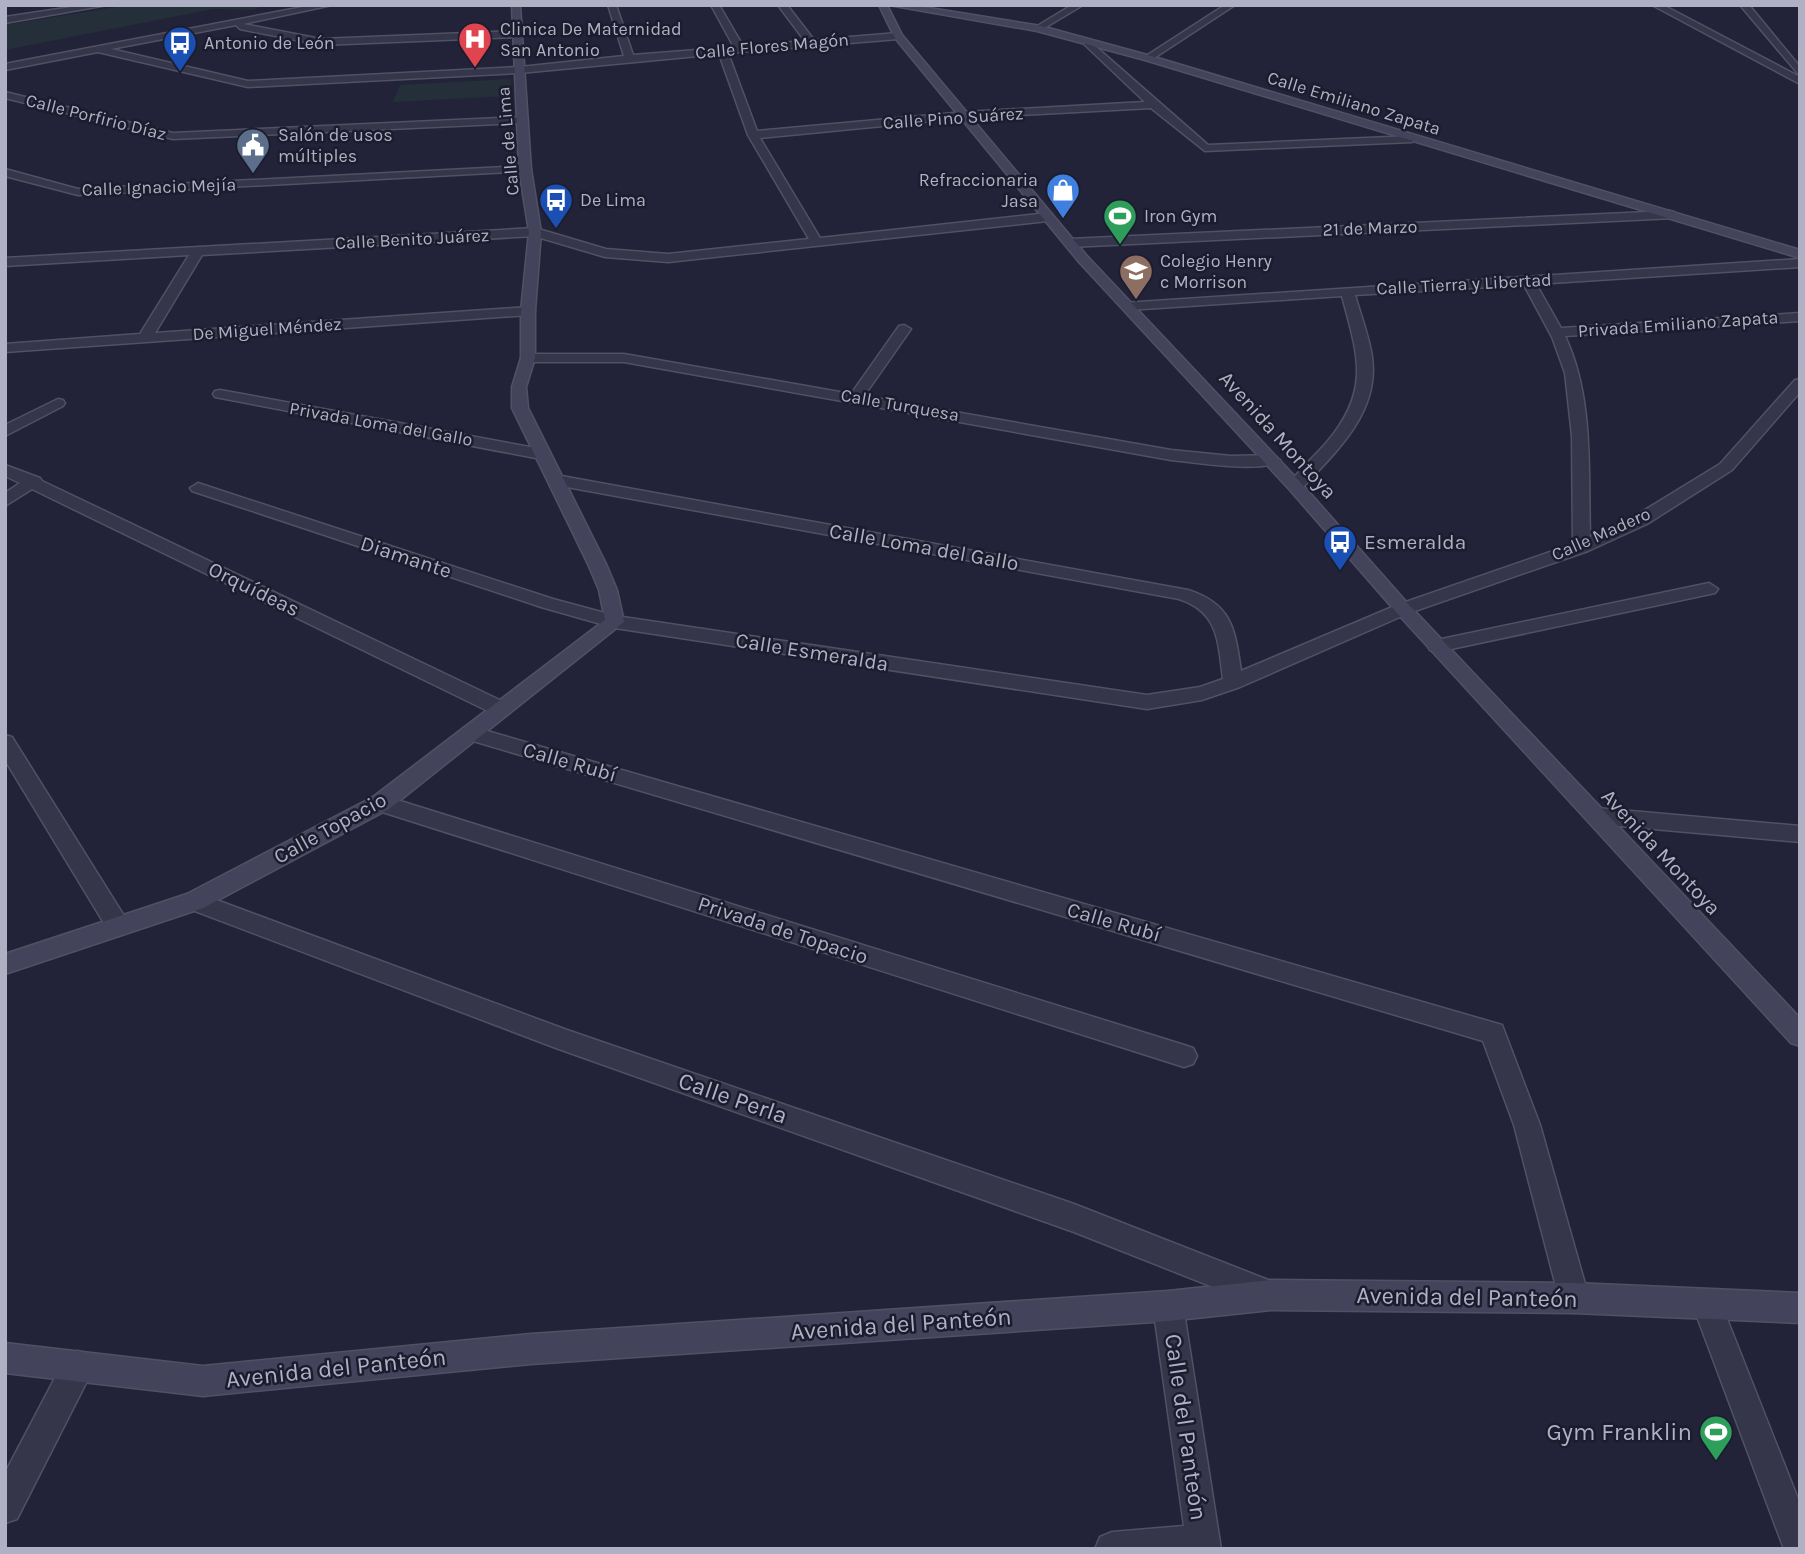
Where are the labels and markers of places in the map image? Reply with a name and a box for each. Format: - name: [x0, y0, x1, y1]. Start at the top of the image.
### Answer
- place label: Clinica De Maternidad San Antonio: [500, 18, 682, 61]
- hospital icon: Clinica De Maternidad San Antonio: [456, 20, 494, 69]
- bus stop icon: Antonio de León: [161, 24, 199, 73]
- place label: Antonio de León: [204, 32, 335, 54]
- place label: Salón de usos múltiples: [278, 124, 393, 167]
- public building icon: Salón de usos múltiples: [234, 126, 272, 175]
- place label: Refraccionaria Jasa: [919, 169, 1038, 212]
- shop icon: Refraccionaria Jasa: [1044, 171, 1082, 220]
- bus stop icon: De Lima: [537, 181, 575, 230]
- place label: De Lima: [580, 189, 646, 211]
- sports icon: Iron Gym: [1101, 197, 1139, 246]
- place label: Iron Gym: [1144, 205, 1217, 227]
- place label: Colegio Henry c Morrison: [1160, 250, 1272, 293]
- school or university icon: Colegio Henry c Morrison: [1117, 252, 1155, 301]
- bus stop icon: Esmeralda: [1321, 523, 1359, 572]
- place label: Esmeralda: [1364, 530, 1466, 554]
- sports icon: Gym Franklin: [1697, 1413, 1735, 1462]
- place label: Gym Franklin: [1546, 1418, 1692, 1446]

